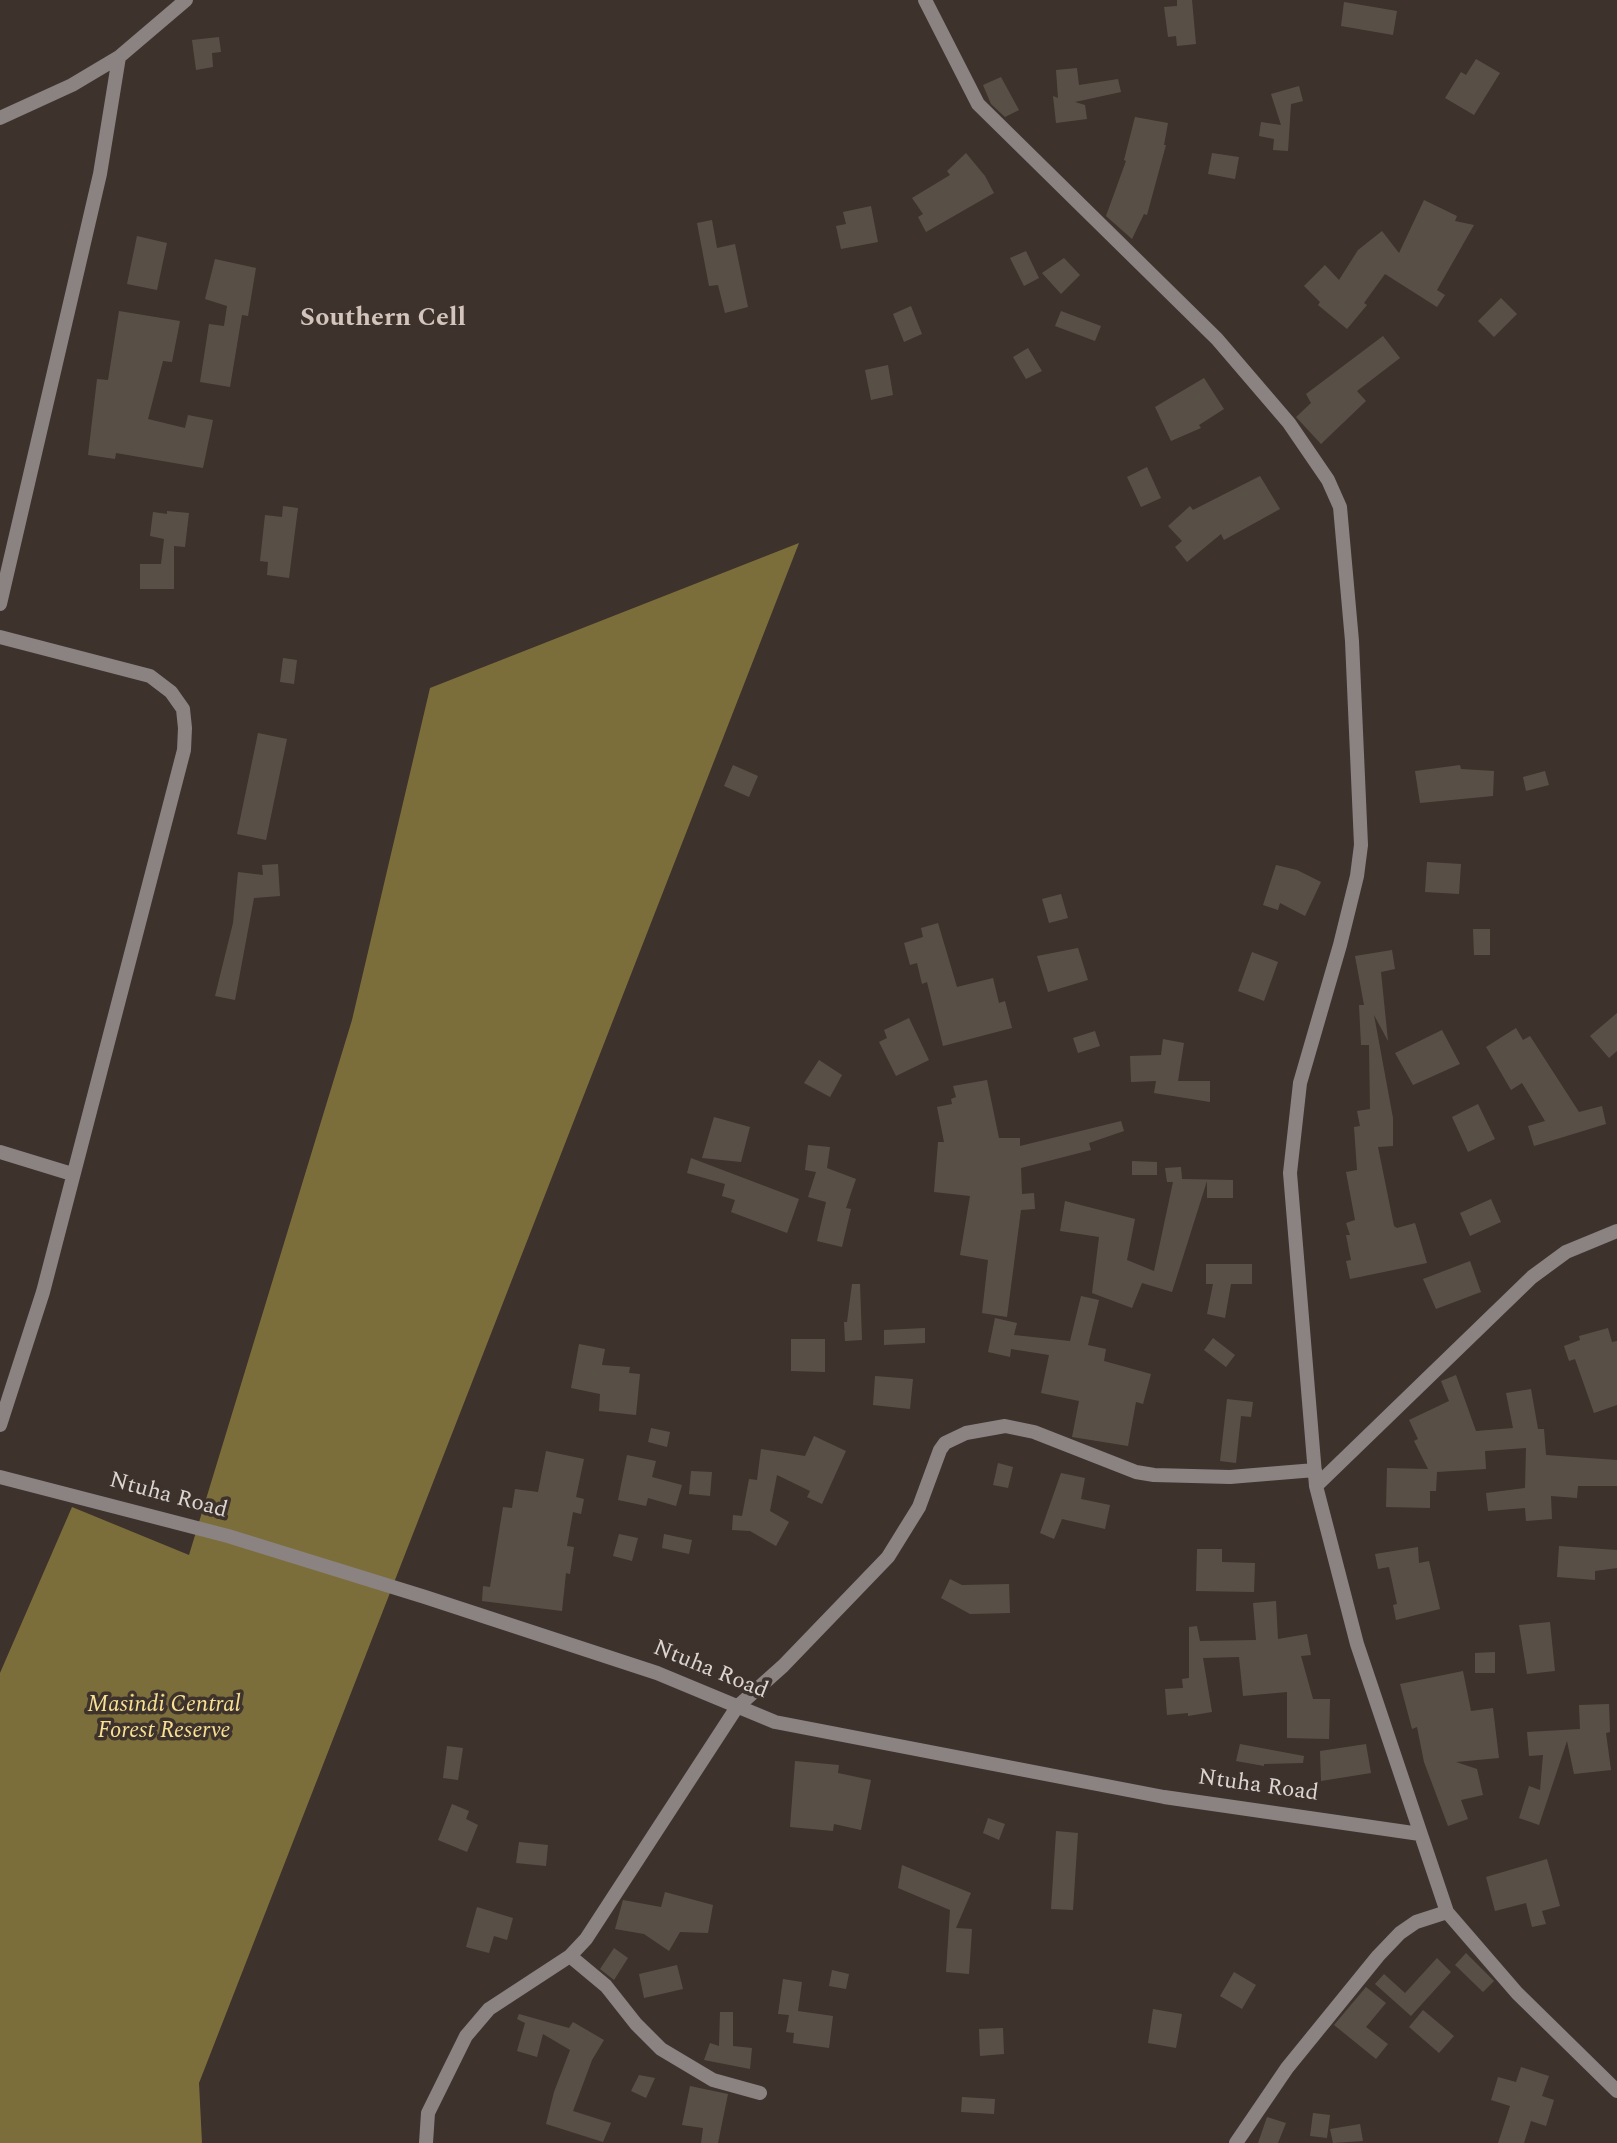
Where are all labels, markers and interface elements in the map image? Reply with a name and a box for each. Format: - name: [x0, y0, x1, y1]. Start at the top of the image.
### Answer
- district label: Southern Cell: [300, 304, 466, 336]
- street label: Ntuha Road: [106, 1468, 230, 1526]
- street label: Ntuha Road: [648, 1635, 772, 1707]
- park label: Masindi Central Forest Reserve: [87, 1692, 241, 1746]
- street label: Ntuha Road: [1196, 1765, 1320, 1809]

